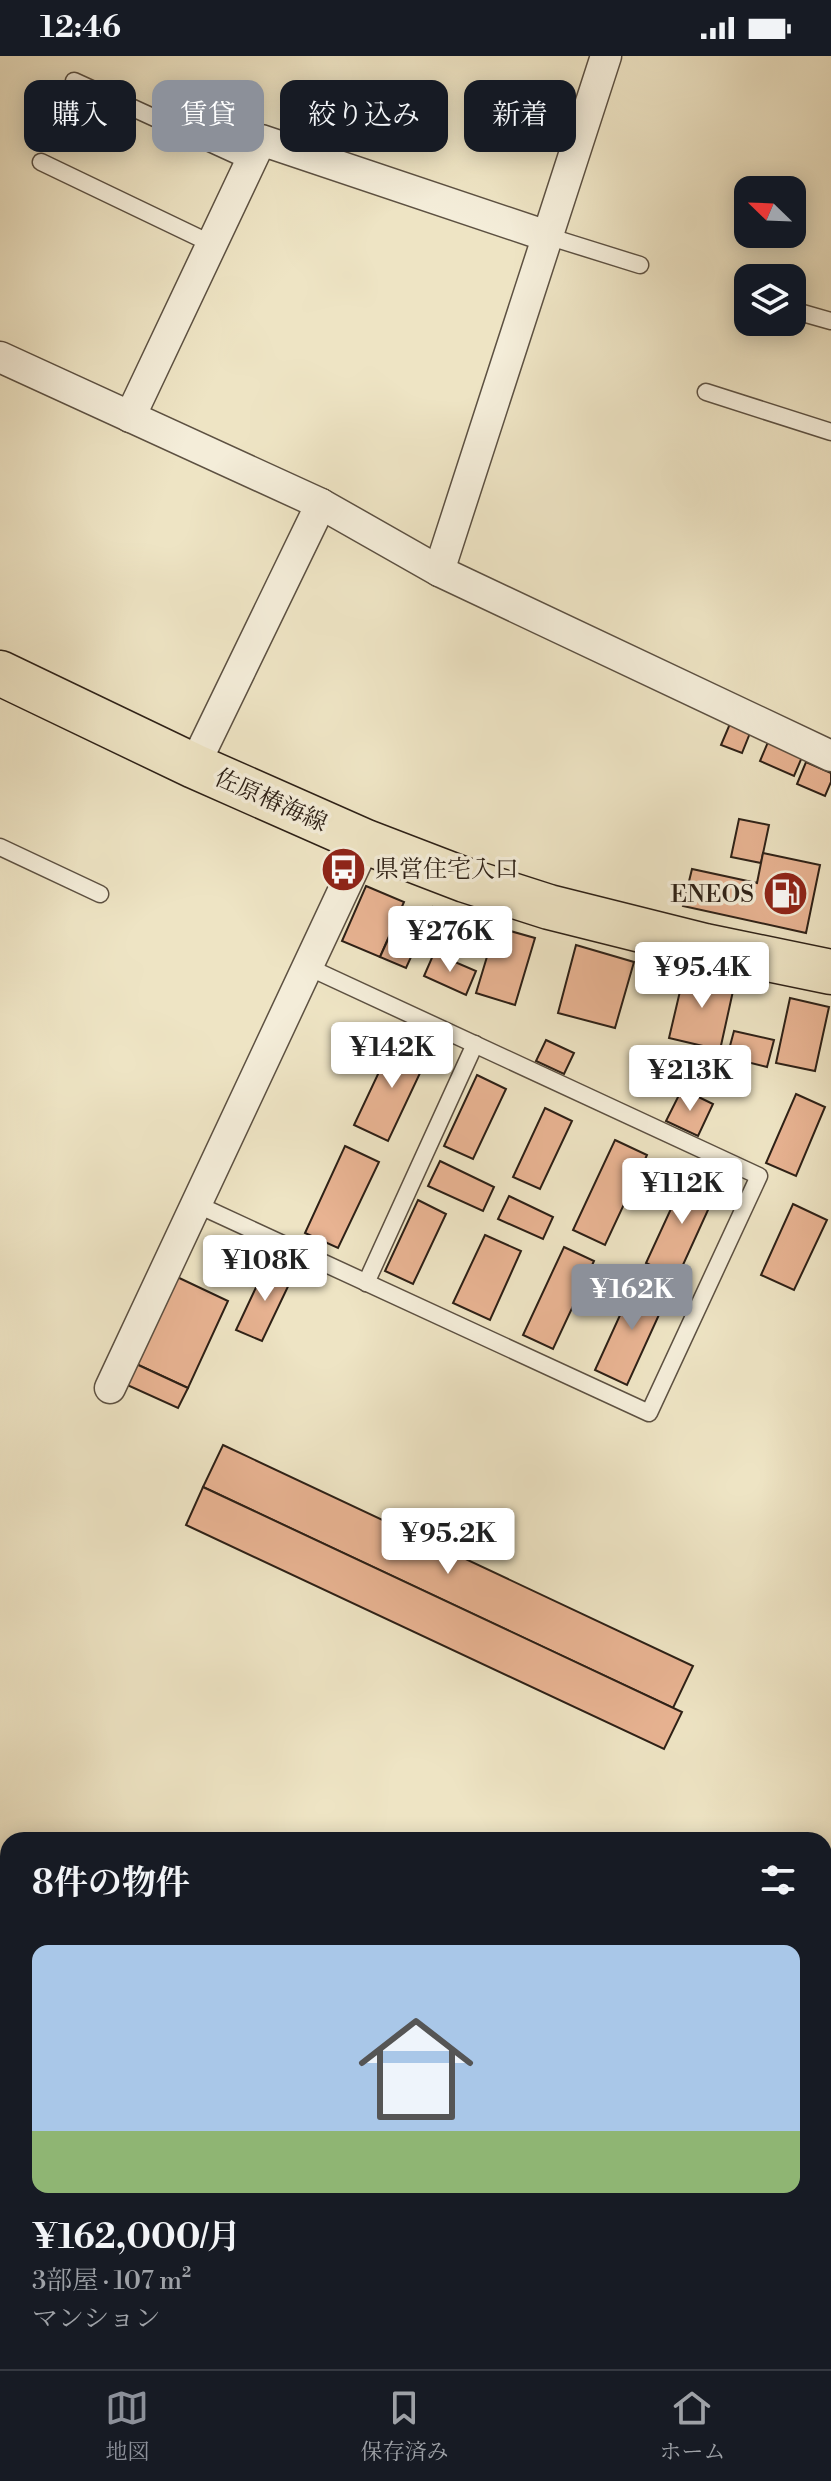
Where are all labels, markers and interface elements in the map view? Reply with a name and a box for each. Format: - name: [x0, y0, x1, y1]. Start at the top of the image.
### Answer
- text: 12:46: [40, 9, 121, 47]
- chip: 購入: [24, 80, 136, 152]
- chip: 賃貸: [152, 80, 264, 152]
- chip: 絞り込み: [280, 80, 448, 152]
- chip: 新着: [464, 80, 576, 152]
- north arrow: [734, 176, 806, 248]
- map controls: [734, 176, 806, 336]
- button: layers: [734, 264, 806, 336]
- street label: 佐原椿海線: [210, 763, 332, 839]
- bus stop icon: 県営住宅入口: [320, 845, 368, 893]
- place label: 県営住宅入口: [375, 855, 519, 885]
- fuel station icon: ENEOS: [761, 870, 809, 918]
- place label: ENEOS: [671, 880, 754, 910]
- pin: ¥276K: [394, 906, 506, 974]
- text: ¥276K: [406, 916, 494, 948]
- pin: ¥95.4K: [637, 942, 767, 1010]
- text: ¥95.4K: [653, 952, 751, 984]
- pin: ¥142K: [336, 1022, 448, 1090]
- text: ¥142K: [349, 1032, 435, 1064]
- pin: ¥213K: [634, 1045, 746, 1113]
- text: ¥213K: [647, 1055, 733, 1087]
- pin: ¥112K: [626, 1158, 738, 1226]
- text: ¥112K: [640, 1168, 724, 1200]
- pin: ¥108K: [209, 1235, 321, 1303]
- text: ¥108K: [221, 1245, 309, 1277]
- pin: ¥162K: [576, 1264, 688, 1332]
- text: ¥162K: [589, 1274, 675, 1306]
- pin: ¥95.2K: [383, 1508, 513, 1576]
- text: ¥95.2K: [400, 1518, 496, 1550]
- icon: filters: [756, 1858, 800, 1902]
- text: 8件の物件: [32, 1863, 190, 1905]
- icon: home: [344, 1997, 488, 2141]
- text: ¥162,000/月: [32, 2217, 241, 2259]
- text: 3部屋 · 107 m²: [32, 2265, 191, 2297]
- text: マンション: [32, 2303, 161, 2335]
- tab: 地図: [105, 2386, 150, 2466]
- tab: 保存済み: [360, 2386, 449, 2466]
- tab: ホーム: [659, 2386, 726, 2466]

